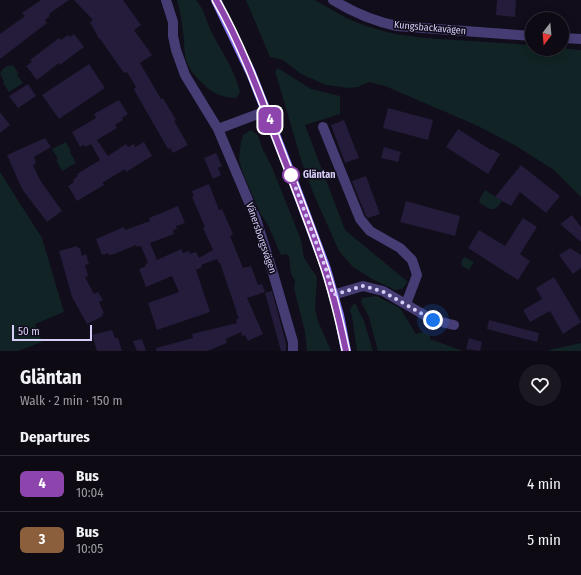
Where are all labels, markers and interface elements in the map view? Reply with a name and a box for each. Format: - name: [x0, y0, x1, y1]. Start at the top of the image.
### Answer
- north arrow: [525, 12, 569, 56]
- map controls: [525, 12, 569, 56]
- street label: Kungsbackavägen: [394, 19, 466, 37]
- line badge: 4: [257, 107, 283, 133]
- text: 4: [266, 111, 274, 128]
- marker: Gläntan: [282, 166, 300, 184]
- place label: Gläntan: [303, 169, 335, 181]
- street label: Vänersborgsvägen: [243, 201, 279, 275]
- your location: [423, 310, 443, 330]
- scale bar: [12, 323, 92, 342]
- text: 50 m: [18, 325, 40, 338]
- button: heart: [519, 364, 561, 406]
- text: Gläntan: [20, 366, 82, 389]
- text: Walk · 2 min · 150 m: [20, 393, 123, 408]
- text: Departures: [20, 428, 90, 446]
- text: Bus: [76, 467, 99, 485]
- text: 4: [38, 475, 46, 492]
- text: 4 min: [527, 475, 561, 493]
- text: 10:04: [76, 485, 104, 500]
- text: Bus: [76, 523, 99, 541]
- text: 3: [39, 531, 45, 548]
- text: 5 min: [527, 531, 561, 549]
- text: 10:05: [76, 541, 103, 556]

